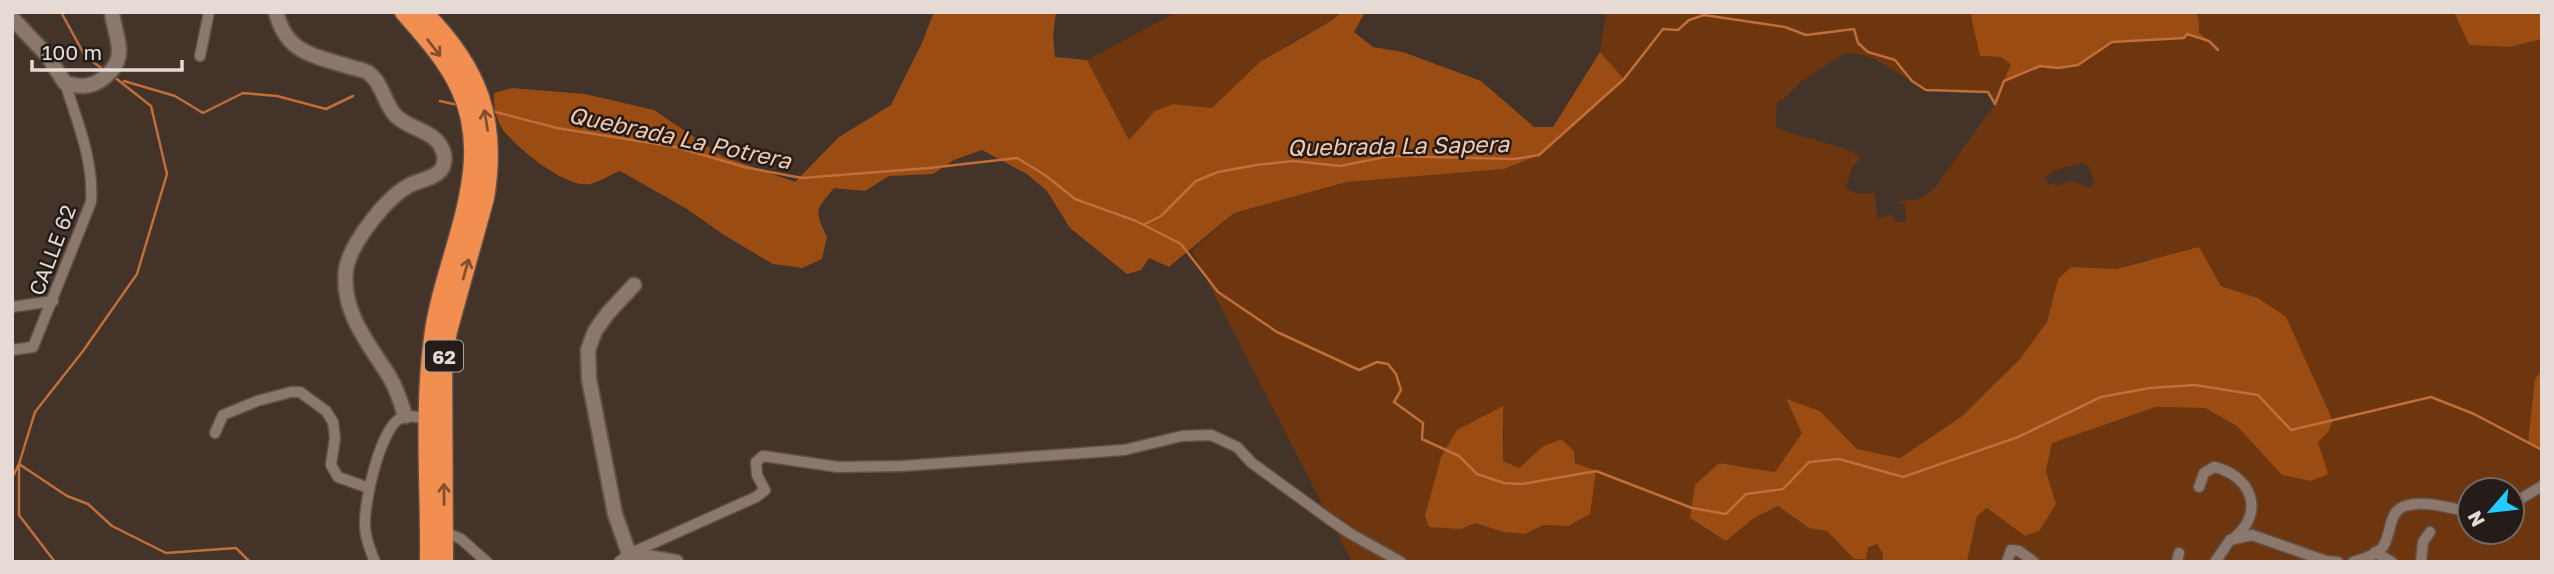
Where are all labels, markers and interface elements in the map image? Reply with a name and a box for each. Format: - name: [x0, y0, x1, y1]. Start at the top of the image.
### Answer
- scale bar: [32, 28, 182, 72]
- one-way arrow: [427, 38, 441, 57]
- text: 100 m: [42, 39, 102, 65]
- water label: Quebrada La Potrera: [566, 100, 795, 174]
- one-way arrow: [479, 109, 492, 132]
- water label: Quebrada La Sapera: [1287, 129, 1510, 161]
- street label: CALLE 62: [23, 201, 81, 299]
- one-way arrow: [460, 258, 473, 281]
- road number: 62: [425, 340, 463, 372]
- north arrow: [2456, 476, 2526, 546]
- one-way arrow: [437, 482, 451, 505]
- text: N: [2462, 507, 2489, 531]

